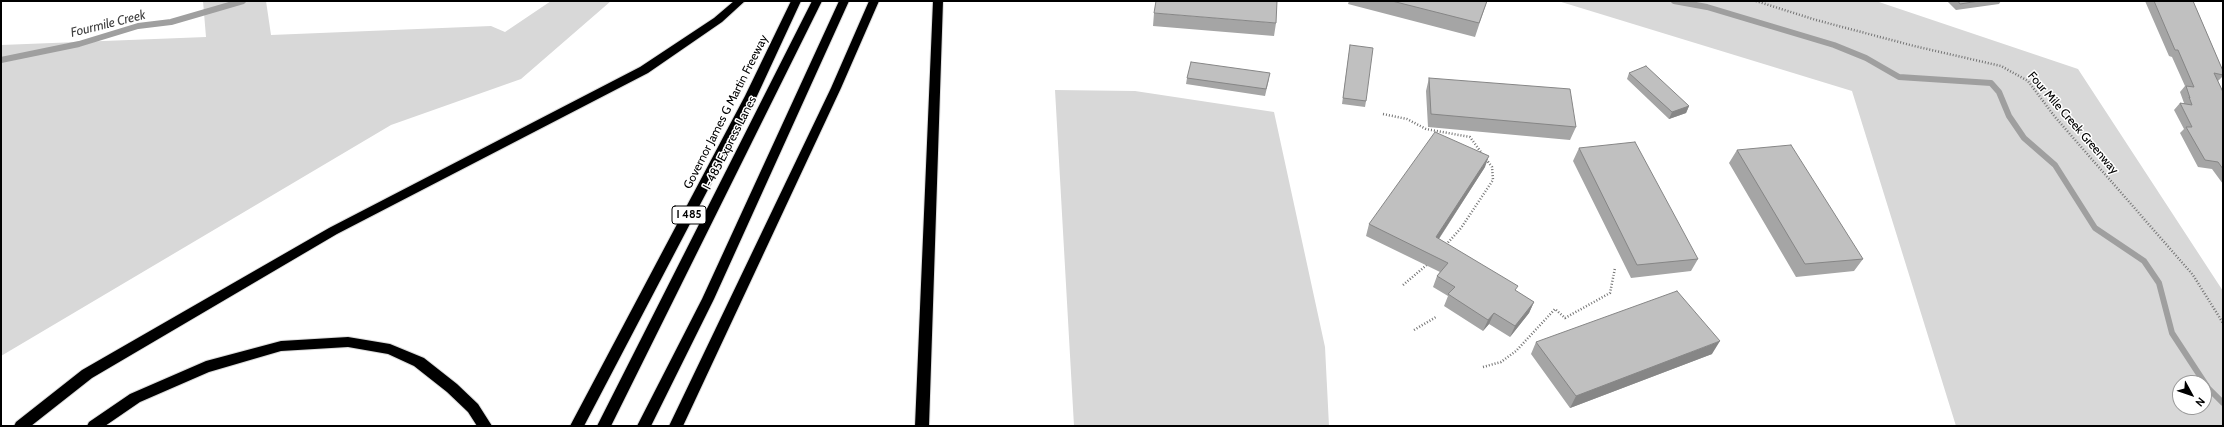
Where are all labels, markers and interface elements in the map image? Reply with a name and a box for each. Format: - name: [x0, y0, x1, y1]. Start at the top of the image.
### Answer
- water label: Fourmile Creek: [69, 7, 147, 41]
- street label: Governor James G Martin Freeway: [681, 33, 771, 191]
- street label: Four Mile Creek Greenway: [2025, 69, 2121, 177]
- street label: I-485 Express Lanes: [700, 94, 760, 192]
- road number: I 485: [672, 206, 706, 224]
- north arrow: [2172, 375, 2212, 415]
- text: N: [2193, 395, 2208, 410]

